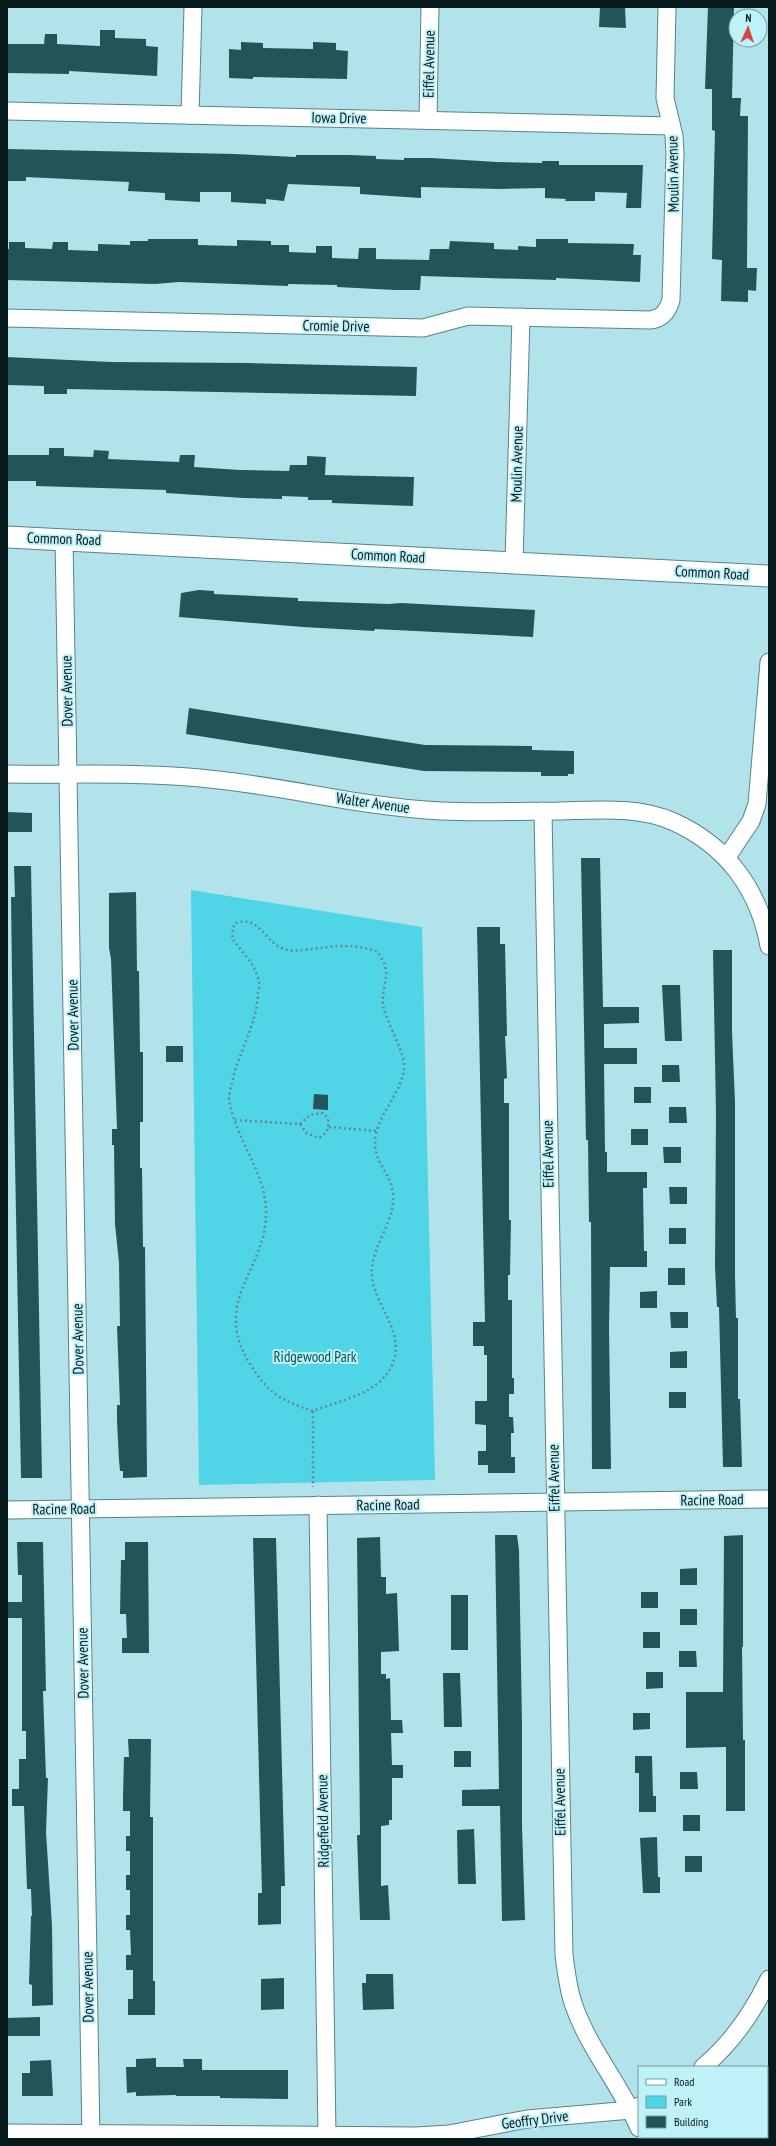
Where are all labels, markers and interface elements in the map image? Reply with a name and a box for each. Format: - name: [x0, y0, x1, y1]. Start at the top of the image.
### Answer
- north arrow: [728, 8, 768, 48]
- text: N: [745, 11, 752, 25]
- street label: Eiffel Avenue: [418, 30, 439, 98]
- street label: Iowa Drive: [311, 108, 367, 127]
- street label: Moulin Avenue: [662, 136, 683, 212]
- street label: Cromie Drive: [302, 315, 370, 336]
- street label: Moulin Avenue: [506, 426, 527, 502]
- street label: Common Road: [27, 528, 101, 549]
- street label: Common Road: [350, 544, 426, 567]
- street label: Common Road: [674, 561, 750, 584]
- street label: Dover Avenue: [56, 655, 77, 727]
- street label: Walter Avenue: [335, 788, 411, 817]
- street label: Dover Avenue: [62, 979, 83, 1051]
- street label: Eiffel Avenue: [537, 1120, 558, 1188]
- street label: Dover Avenue: [67, 1303, 88, 1375]
- park label: Ridgewood Park: [273, 1347, 357, 1366]
- street label: Eiffel Avenue: [543, 1444, 564, 1512]
- street label: Racine Road: [680, 1489, 744, 1510]
- street label: Racine Road: [356, 1494, 420, 1515]
- street label: Racine Road: [32, 1498, 96, 1519]
- street label: Dover Avenue: [72, 1627, 93, 1699]
- street label: Eiffel Avenue: [549, 1768, 570, 1836]
- street label: Ridgefield Avenue: [312, 1774, 333, 1868]
- street label: Dover Avenue: [77, 1951, 98, 2023]
- legend: [638, 2066, 768, 2138]
- text: Road: [674, 2074, 694, 2089]
- text: Park: [674, 2094, 692, 2109]
- street label: Geoffry Drive: [500, 2106, 569, 2133]
- text: Building: [674, 2114, 709, 2129]

